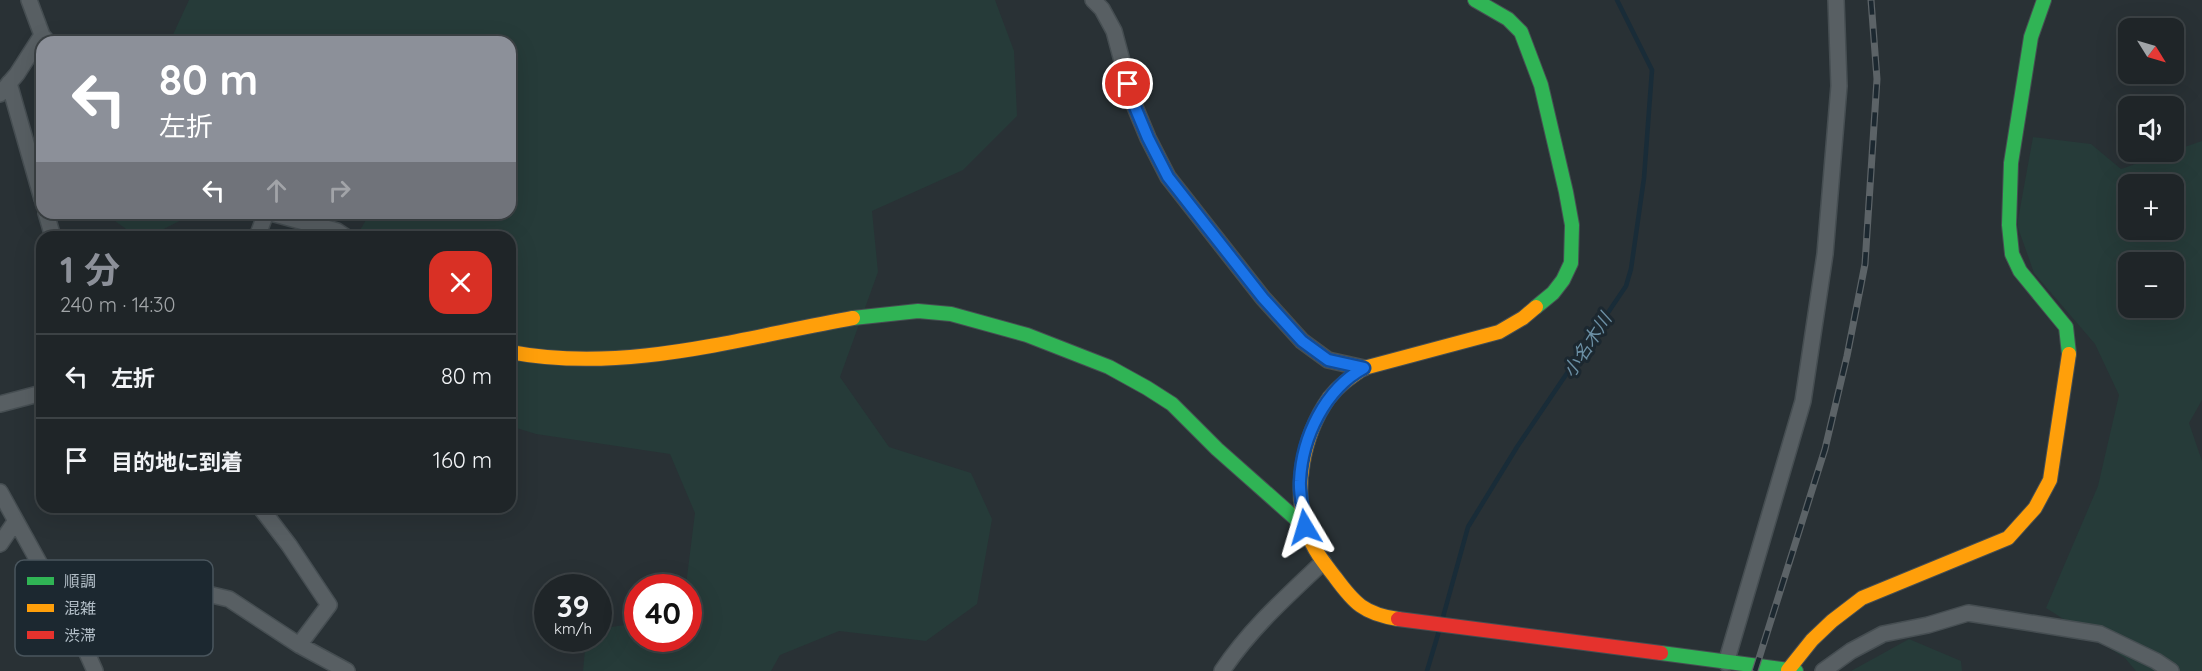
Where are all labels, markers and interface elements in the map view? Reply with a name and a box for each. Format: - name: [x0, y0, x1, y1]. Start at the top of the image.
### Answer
- north arrow: [2118, 18, 2184, 84]
- map controls: [2118, 18, 2184, 318]
- text: 80 m: [159, 53, 258, 106]
- pin: [1102, 58, 1153, 109]
- icon: left: [60, 60, 138, 138]
- icon: arrive: [1111, 67, 1144, 100]
- button: sound: [2118, 96, 2184, 162]
- text: 左折: [159, 109, 213, 143]
- icon: left: [197, 174, 230, 207]
- icon: ahead: [260, 174, 293, 207]
- icon: right: [323, 174, 356, 207]
- button: +: [2118, 174, 2184, 240]
- text: 1 分: [60, 247, 120, 292]
- button: close: [429, 251, 492, 314]
- button: −: [2118, 252, 2184, 318]
- text: 240 m · 14:30: [60, 292, 176, 317]
- water label: 小名木川: [1558, 307, 1617, 381]
- icon: left: [60, 360, 93, 393]
- text: 80 m: [441, 362, 492, 390]
- text: 左折: [111, 364, 155, 392]
- icon: arrive: [60, 444, 93, 477]
- text: 160 m: [433, 446, 492, 474]
- text: 目的地に到着: [111, 448, 243, 476]
- position arrow: [1273, 495, 1337, 559]
- legend: [15, 560, 213, 656]
- text: 順調: [64, 571, 96, 591]
- speed limit sign: 40: [624, 574, 702, 652]
- text: 39: [556, 587, 590, 625]
- text: 混雑: [64, 598, 96, 618]
- text: km/h: [554, 619, 592, 638]
- text: 渋滞: [64, 625, 96, 645]

